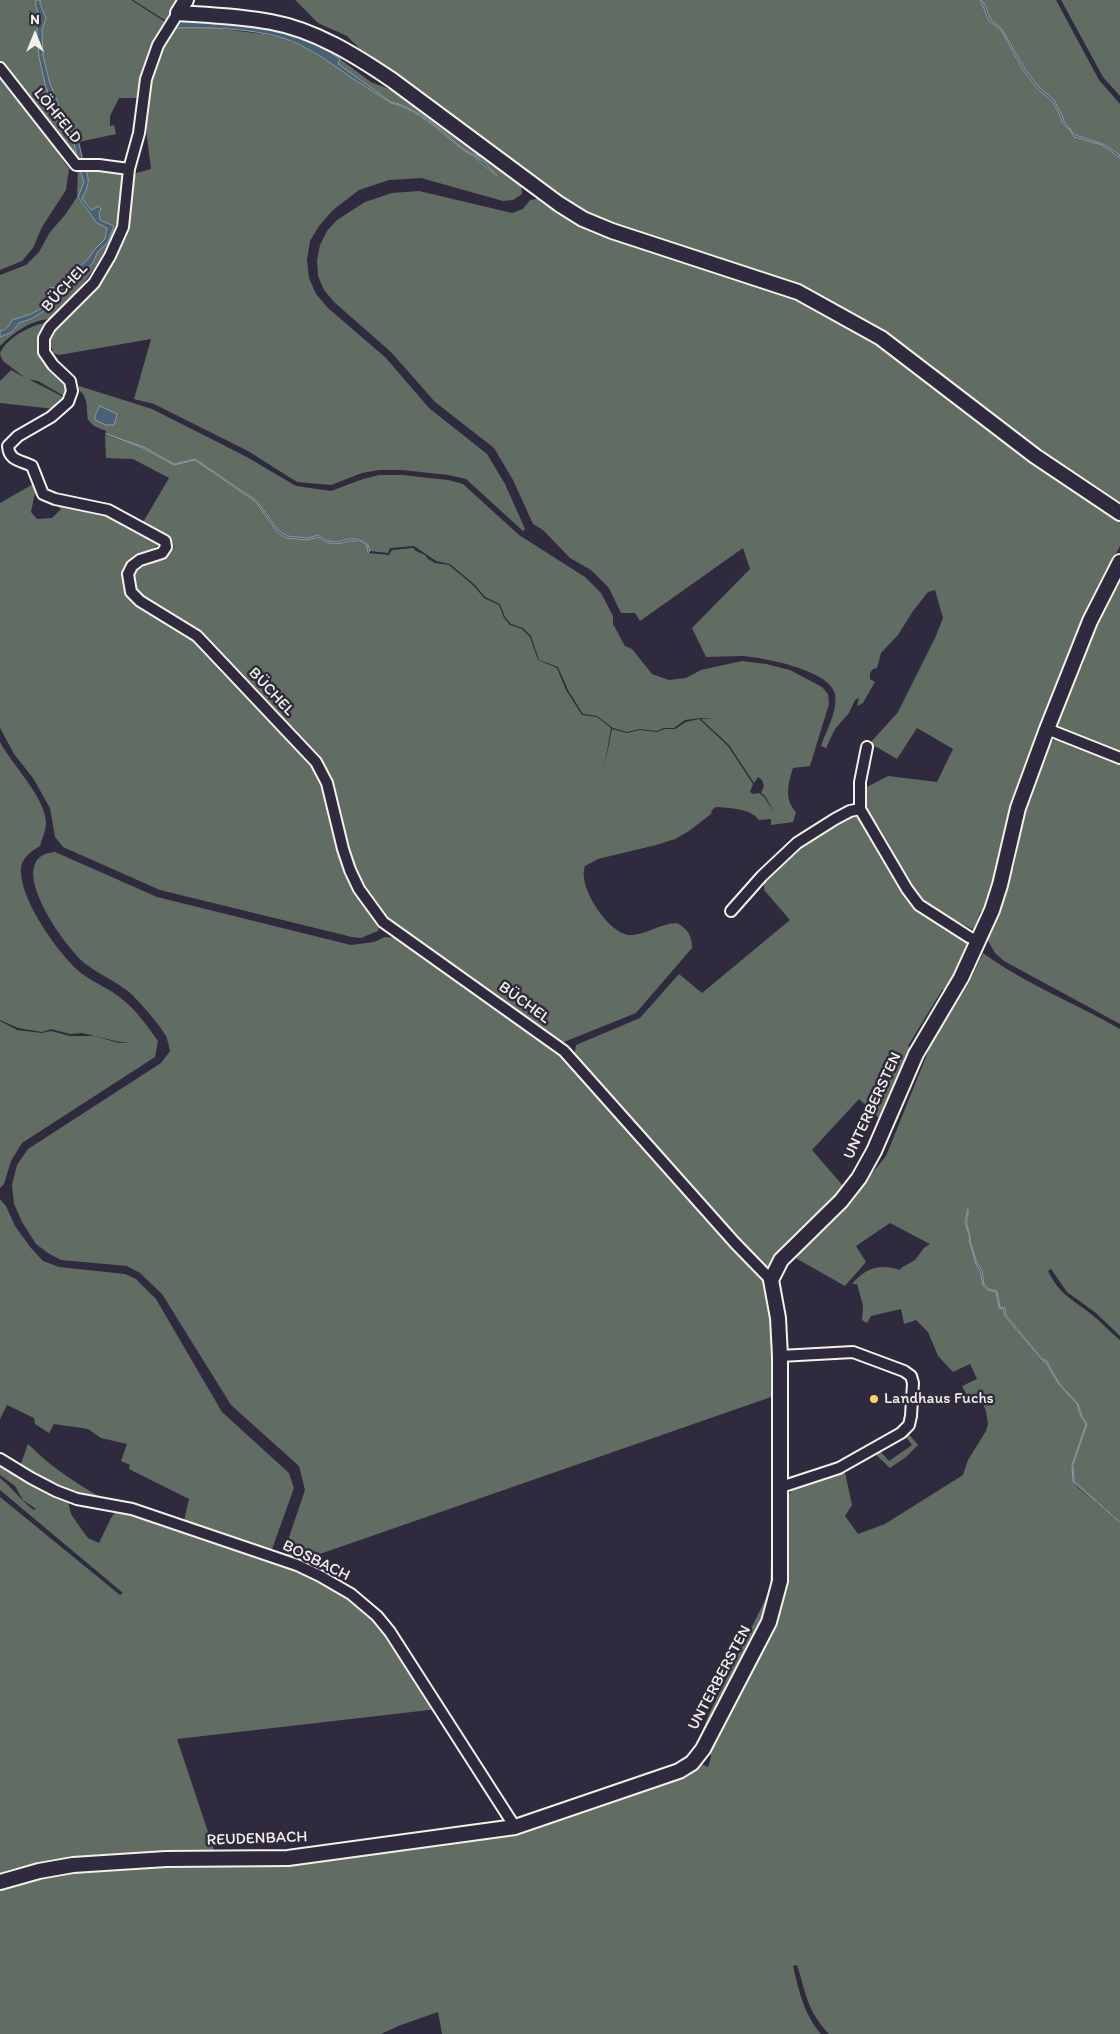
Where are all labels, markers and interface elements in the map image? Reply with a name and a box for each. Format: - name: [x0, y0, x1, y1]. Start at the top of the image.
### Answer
- north arrow: [10, 10, 60, 60]
- text: N: [30, 11, 40, 28]
- street label: LÖHFELD: [29, 84, 85, 148]
- street label: BÜCHEL: [38, 260, 92, 316]
- street label: BÜCHEL: [244, 664, 298, 720]
- street label: BÜCHEL: [494, 978, 554, 1028]
- street label: UNTERBERSTEN: [840, 1049, 906, 1163]
- place label: Landhaus Fuchs: [884, 1389, 994, 1409]
- marker: Landhaus Fuchs: [868, 1393, 880, 1405]
- street label: BOSBACH: [279, 1536, 353, 1586]
- street label: UNTERBERSTEN: [684, 1622, 756, 1734]
- street label: REUDENBACH: [206, 1828, 308, 1850]

